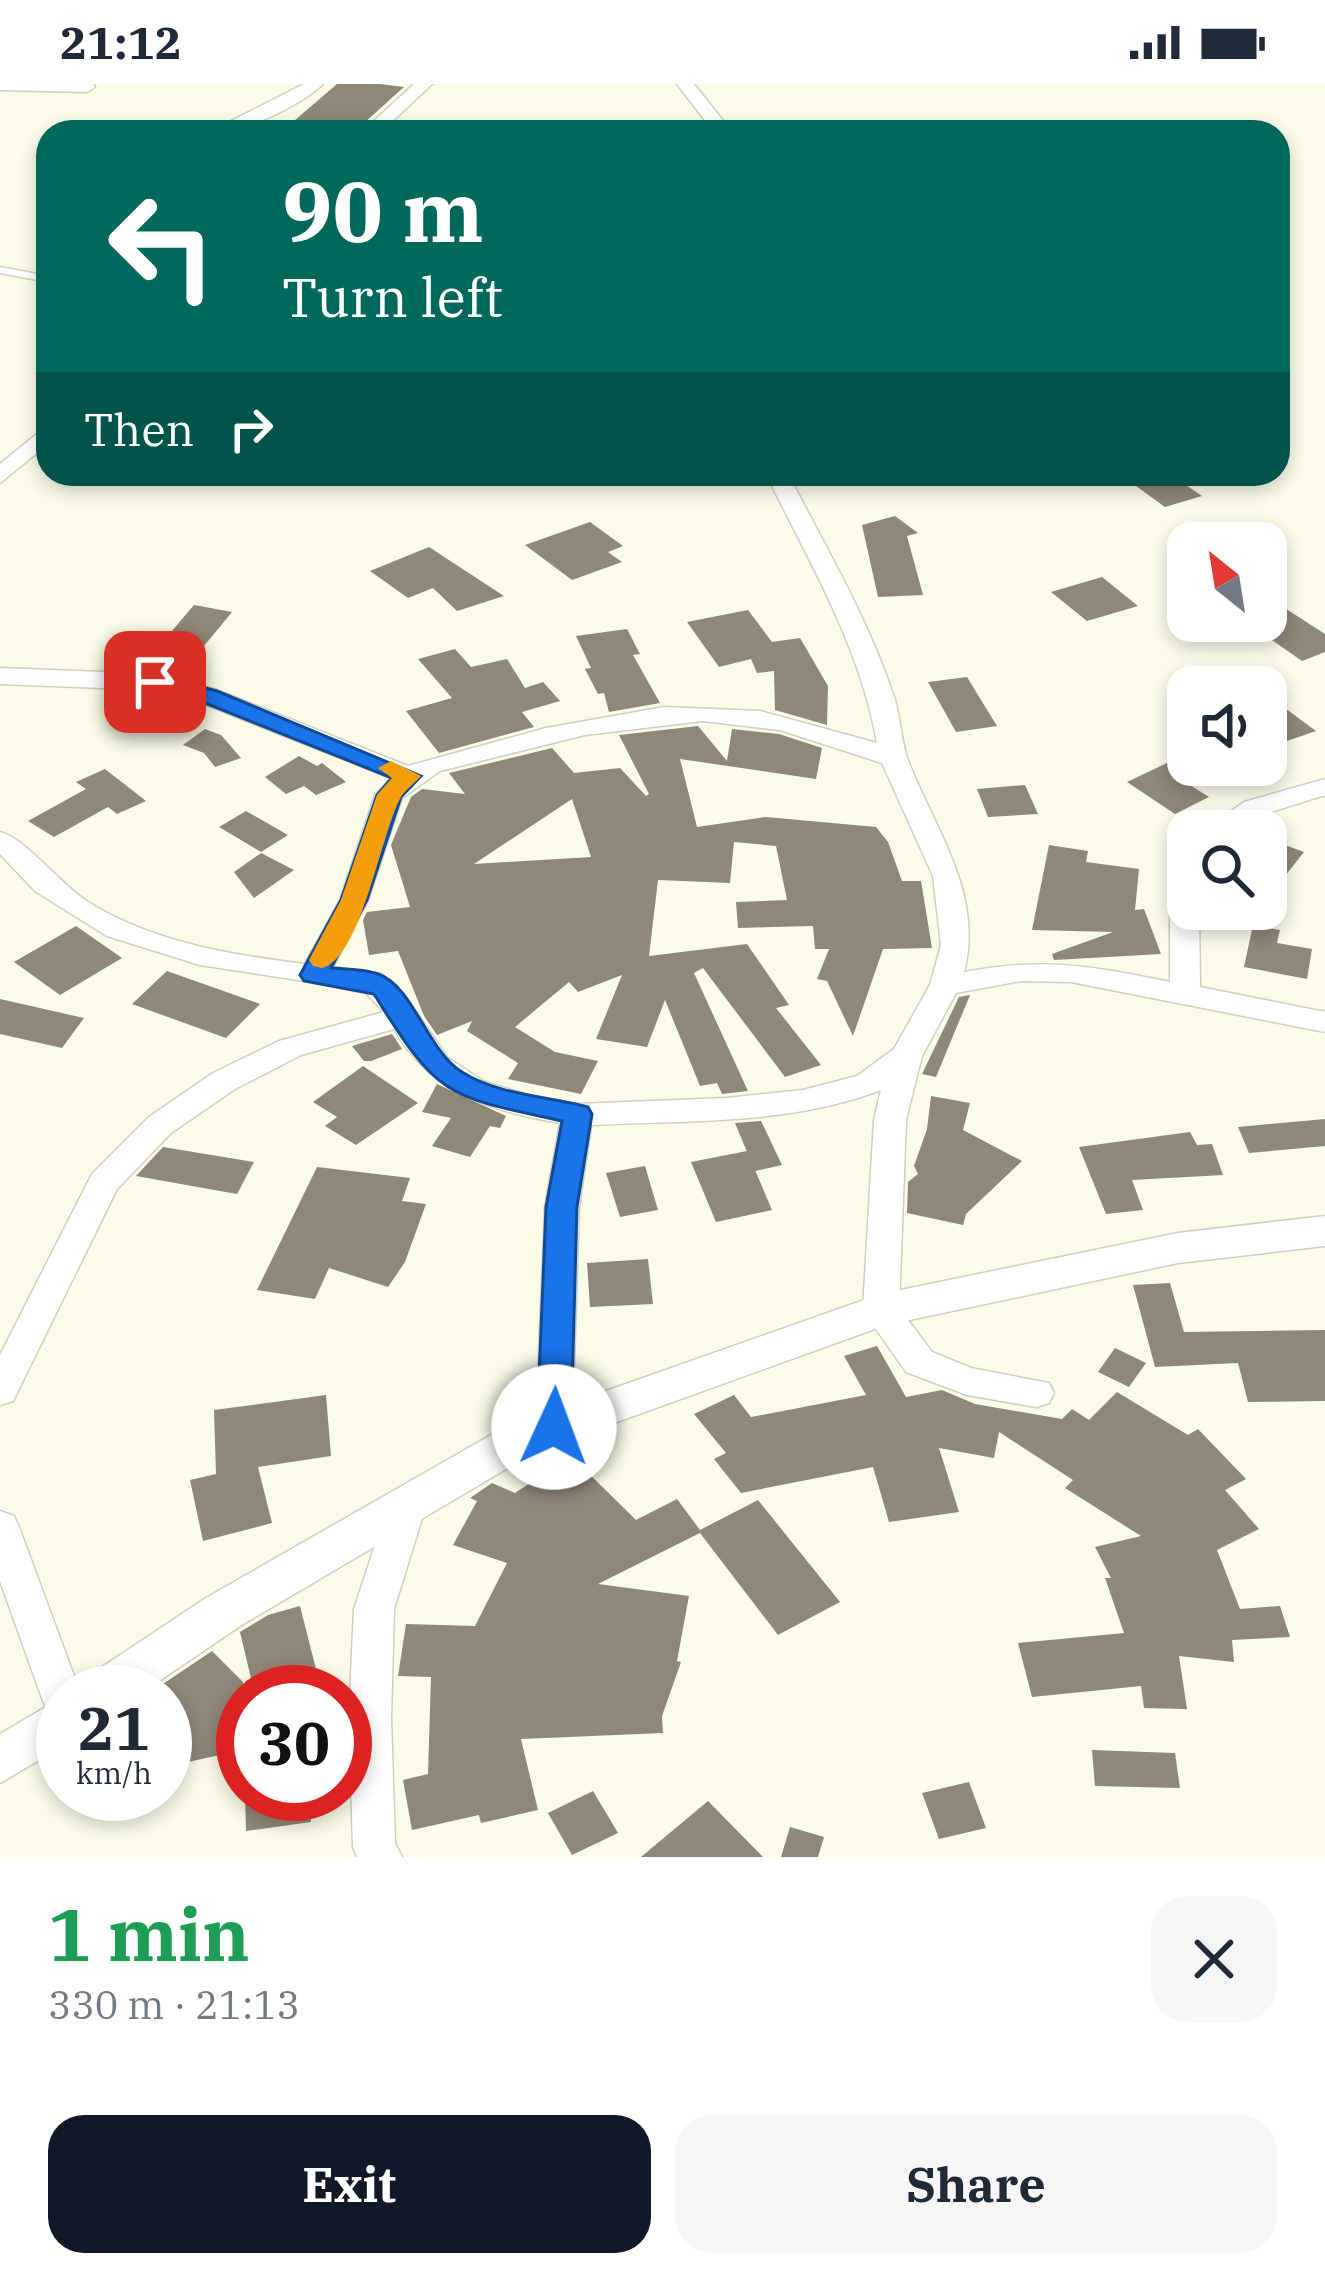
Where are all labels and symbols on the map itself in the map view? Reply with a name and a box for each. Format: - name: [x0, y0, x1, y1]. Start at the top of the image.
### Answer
- north arrow: [1167, 522, 1287, 642]
- pin: [104, 631, 206, 733]
- position arrow: [491, 1364, 617, 1490]
- speed limit sign: 30: [216, 1665, 372, 1821]

